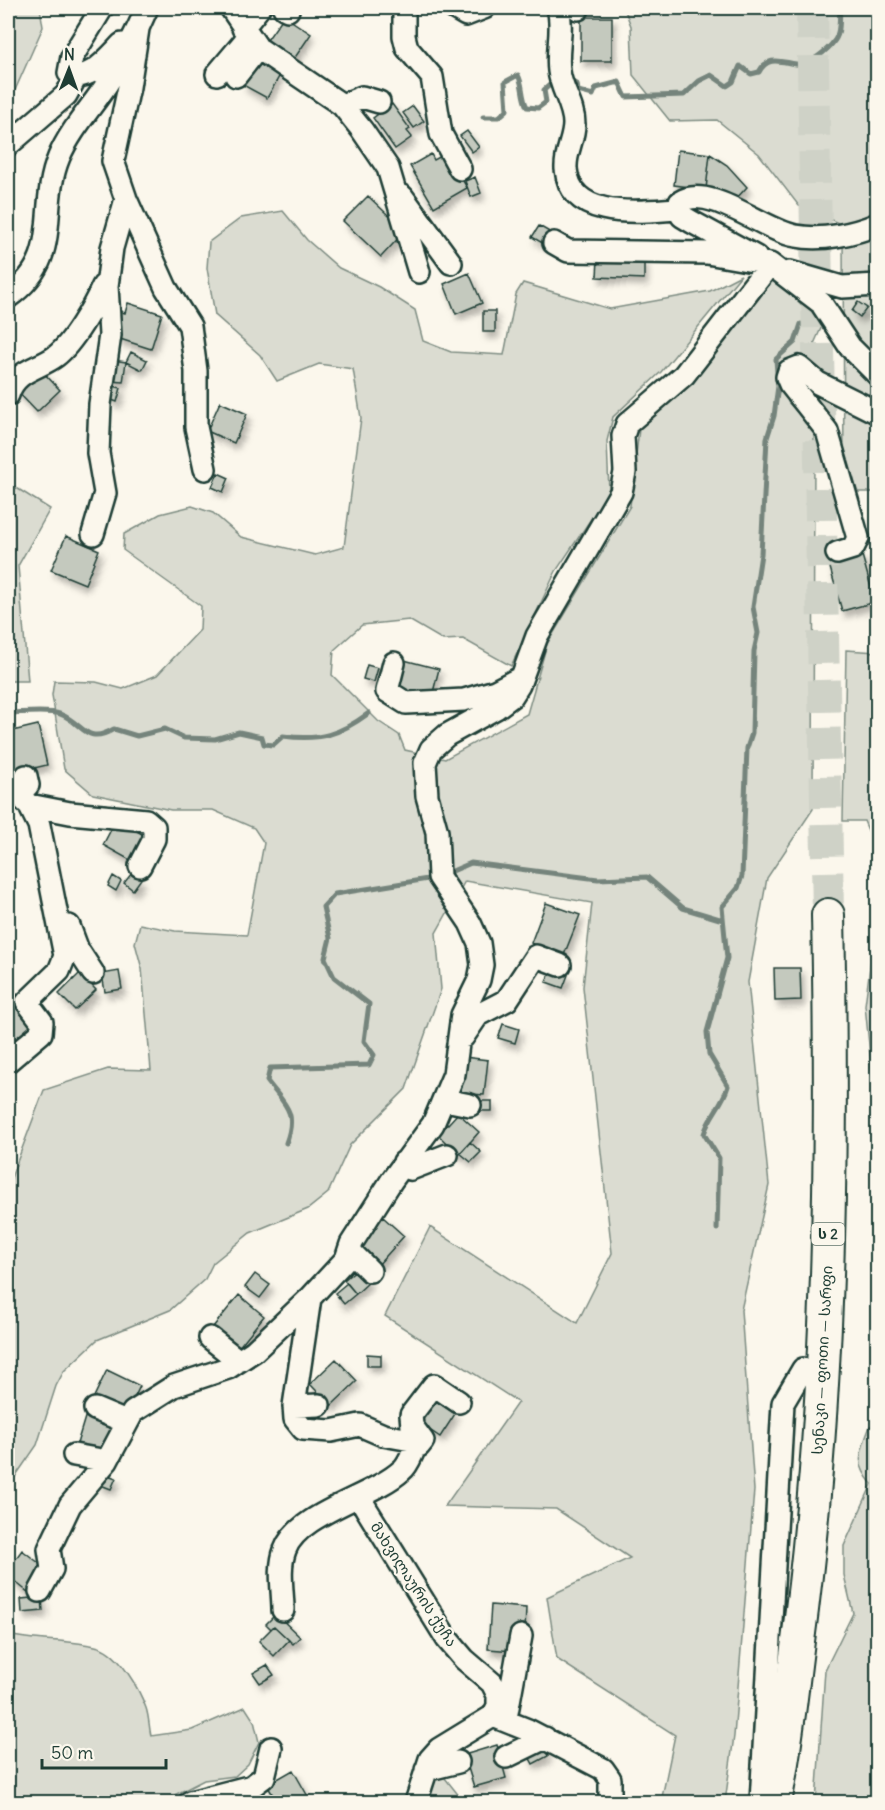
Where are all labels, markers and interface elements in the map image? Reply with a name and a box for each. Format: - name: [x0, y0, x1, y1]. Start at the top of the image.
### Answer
- north arrow: [39, 39, 99, 99]
- text: N: [64, 44, 75, 64]
- road number: ს 2: [812, 1223, 844, 1245]
- street label: სენაკი — ფოთი — სარფი: [808, 1265, 836, 1455]
- street label: მახვილაურის ქუჩა: [367, 1518, 461, 1650]
- scale bar: [42, 1732, 166, 1770]
- text: 50 m: [51, 1741, 93, 1764]

